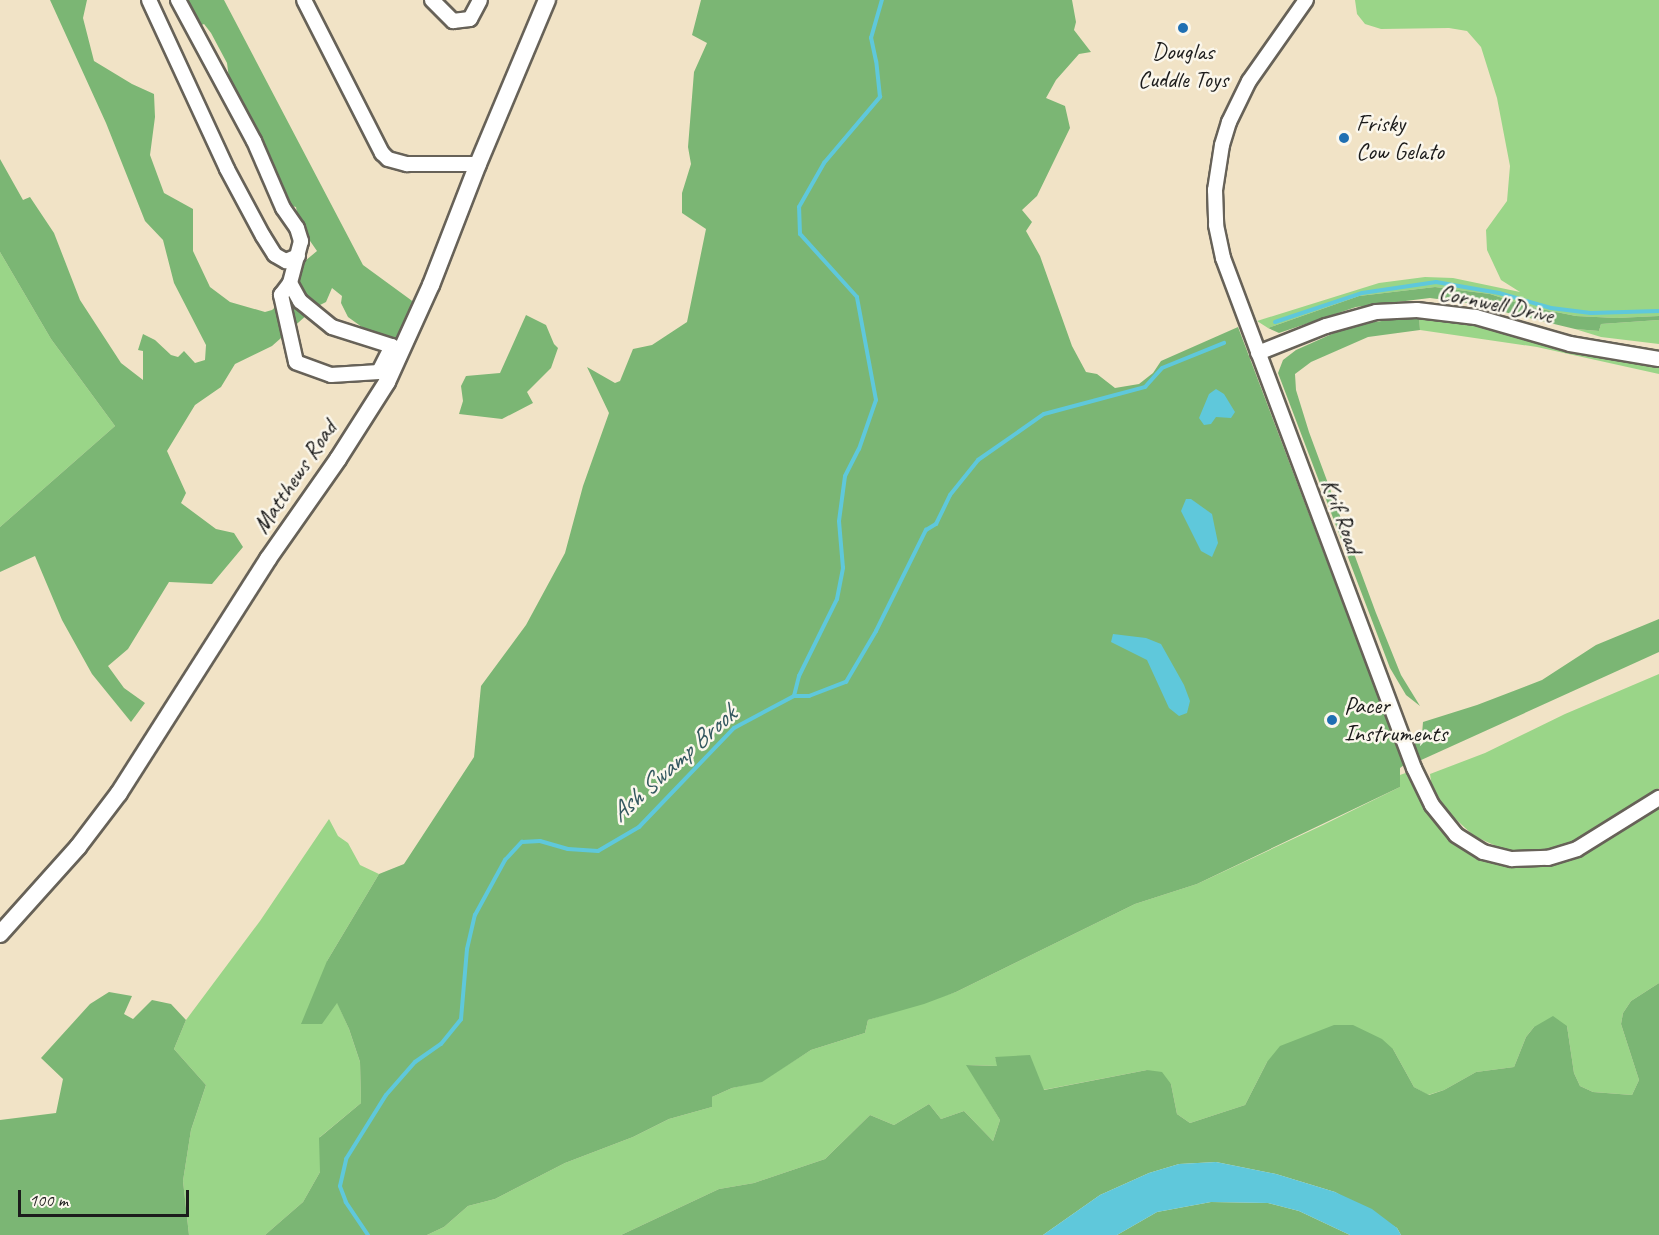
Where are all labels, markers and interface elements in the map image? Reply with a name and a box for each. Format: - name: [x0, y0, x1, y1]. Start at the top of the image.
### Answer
- marker: Douglas Cuddle Toys: [1176, 21, 1190, 35]
- place label: Douglas Cuddle Toys: [1138, 38, 1228, 94]
- place label: Frisky Cow Gelato: [1356, 110, 1444, 166]
- marker: Frisky Cow Gelato: [1337, 131, 1351, 145]
- street label: Cornwell Drive: [1436, 278, 1556, 330]
- street label: Matthews Road: [247, 416, 343, 538]
- street label: Krif Road: [1315, 474, 1369, 558]
- place label: Pacer Instruments: [1344, 692, 1447, 748]
- water label: Ash Swamp Brook: [603, 699, 743, 829]
- marker: Pacer Instruments: [1325, 713, 1339, 727]
- scale bar: [21, 1178, 192, 1216]
- text: 100 m: [29, 1189, 68, 1211]

